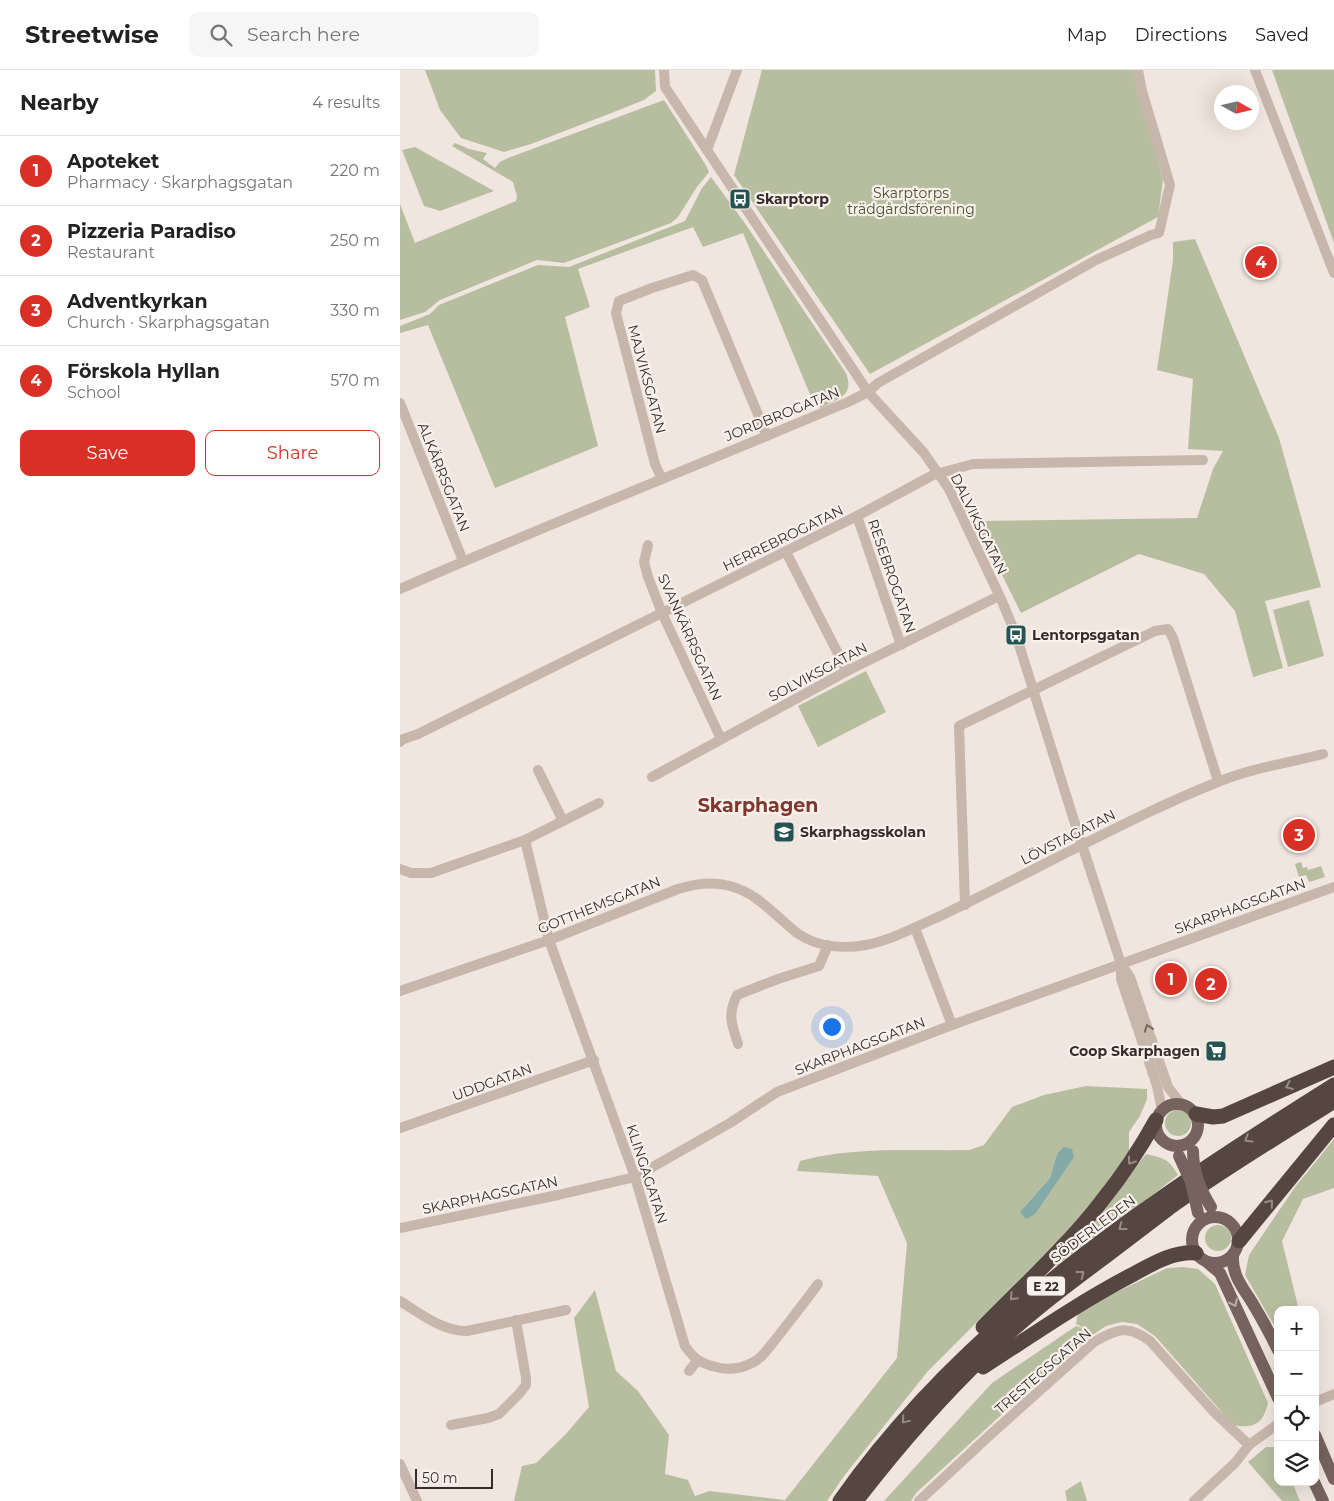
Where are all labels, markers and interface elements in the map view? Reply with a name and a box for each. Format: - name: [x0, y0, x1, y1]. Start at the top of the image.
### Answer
- search box: [189, 12, 539, 57]
- text: Streetwise: [25, 20, 159, 49]
- icon: search: [207, 21, 235, 49]
- text: Search here: [247, 23, 360, 46]
- text: Map: [1067, 24, 1107, 46]
- text: Directions: [1135, 24, 1227, 46]
- text: Saved: [1255, 24, 1309, 46]
- north arrow: [1214, 85, 1259, 130]
- text: Nearby: [20, 90, 99, 115]
- text: 4 results: [312, 93, 380, 112]
- text: Apoteket: [67, 150, 159, 173]
- text: 1: [33, 161, 39, 180]
- text: 220 m: [330, 161, 380, 180]
- text: Pharmacy · Skarphagsgatan: [67, 173, 293, 192]
- park label: Skarptorps trädgårdsförening: [847, 184, 975, 218]
- bus stop icon: Skarptorp: [728, 187, 752, 211]
- place label: Skarptorp: [756, 190, 829, 208]
- text: Pizzeria Paradiso: [67, 220, 236, 243]
- text: 2: [31, 231, 41, 250]
- text: 250 m: [330, 231, 380, 250]
- text: Restaurant: [67, 243, 155, 262]
- pin: 4: [1245, 243, 1277, 281]
- text: Adventkyrkan: [67, 290, 208, 313]
- text: 3: [31, 301, 41, 320]
- text: 330 m: [330, 301, 380, 320]
- text: Church · Skarphagsgatan: [67, 313, 270, 332]
- street label: MAJVIKSGATAN: [624, 323, 670, 435]
- text: Förskola Hyllan: [67, 360, 220, 383]
- text: 4: [30, 371, 42, 390]
- text: 570 m: [330, 371, 380, 390]
- text: School: [67, 383, 121, 402]
- street label: JORDBROGATAN: [721, 383, 842, 446]
- street label: ALKÄRRSGATAN: [414, 420, 474, 534]
- button: Save: [20, 430, 195, 476]
- button: Share: [205, 430, 380, 476]
- street label: DALVIKSGATAN: [947, 470, 1011, 578]
- street label: HERREBROGATAN: [720, 501, 846, 575]
- street label: RESEBROGATAN: [864, 517, 920, 635]
- street label: SVANKÄRRSGATAN: [654, 571, 726, 703]
- bus stop icon: Lentorpsgatan: [1004, 623, 1028, 647]
- place label: Lentorpsgatan: [1032, 626, 1140, 644]
- street label: SOLVIKSGATAN: [766, 638, 870, 706]
- district label: Skarphagen: [698, 794, 818, 817]
- street label: LÖVSTAGATAN: [1017, 805, 1119, 869]
- pin: 3: [1283, 816, 1315, 854]
- school or university icon: Skarphagsskolan: [772, 820, 796, 844]
- place label: Skarphagsskolan: [800, 823, 926, 841]
- street label: GOTTHEMSGATAN: [535, 872, 663, 938]
- street label: SKARPHAGSGATAN: [1172, 874, 1308, 938]
- pin: 1: [1155, 960, 1187, 998]
- pin: 2: [1195, 965, 1227, 1003]
- street label: SKARPHAGSGATAN: [792, 1013, 928, 1079]
- your location: [819, 1014, 845, 1040]
- one-way arrow: [1144, 1024, 1154, 1032]
- supermarket icon: Coop Skarphagen: [1204, 1039, 1228, 1063]
- place label: Coop Skarphagen: [1069, 1042, 1200, 1060]
- street label: UDDGATAN: [450, 1059, 534, 1105]
- one-way arrow: [1285, 1080, 1294, 1091]
- street label: KLINGAGATAN: [622, 1122, 672, 1226]
- one-way arrow: [1245, 1133, 1254, 1143]
- one-way arrow: [1128, 1155, 1137, 1165]
- street label: SKARPHAGSGATAN: [420, 1172, 560, 1218]
- street label: SÖDERLEDEN: [1047, 1191, 1139, 1267]
- one-way arrow: [1264, 1200, 1272, 1209]
- one-way arrow: [1118, 1221, 1128, 1230]
- one-way arrow: [1076, 1271, 1085, 1280]
- road number: E 22: [1027, 1276, 1065, 1296]
- one-way arrow: [1009, 1291, 1018, 1300]
- one-way arrow: [1228, 1298, 1238, 1307]
- map controls: [1274, 1306, 1319, 1486]
- button: +: [1274, 1306, 1319, 1351]
- street label: TRESTEGSGATAN: [991, 1324, 1095, 1418]
- button: −: [1274, 1351, 1319, 1396]
- button: locate: [1274, 1396, 1319, 1441]
- one-way arrow: [902, 1414, 910, 1423]
- button: layers: [1274, 1441, 1319, 1486]
- scale bar: [415, 1466, 492, 1489]
- text: 50 m: [422, 1469, 458, 1487]

